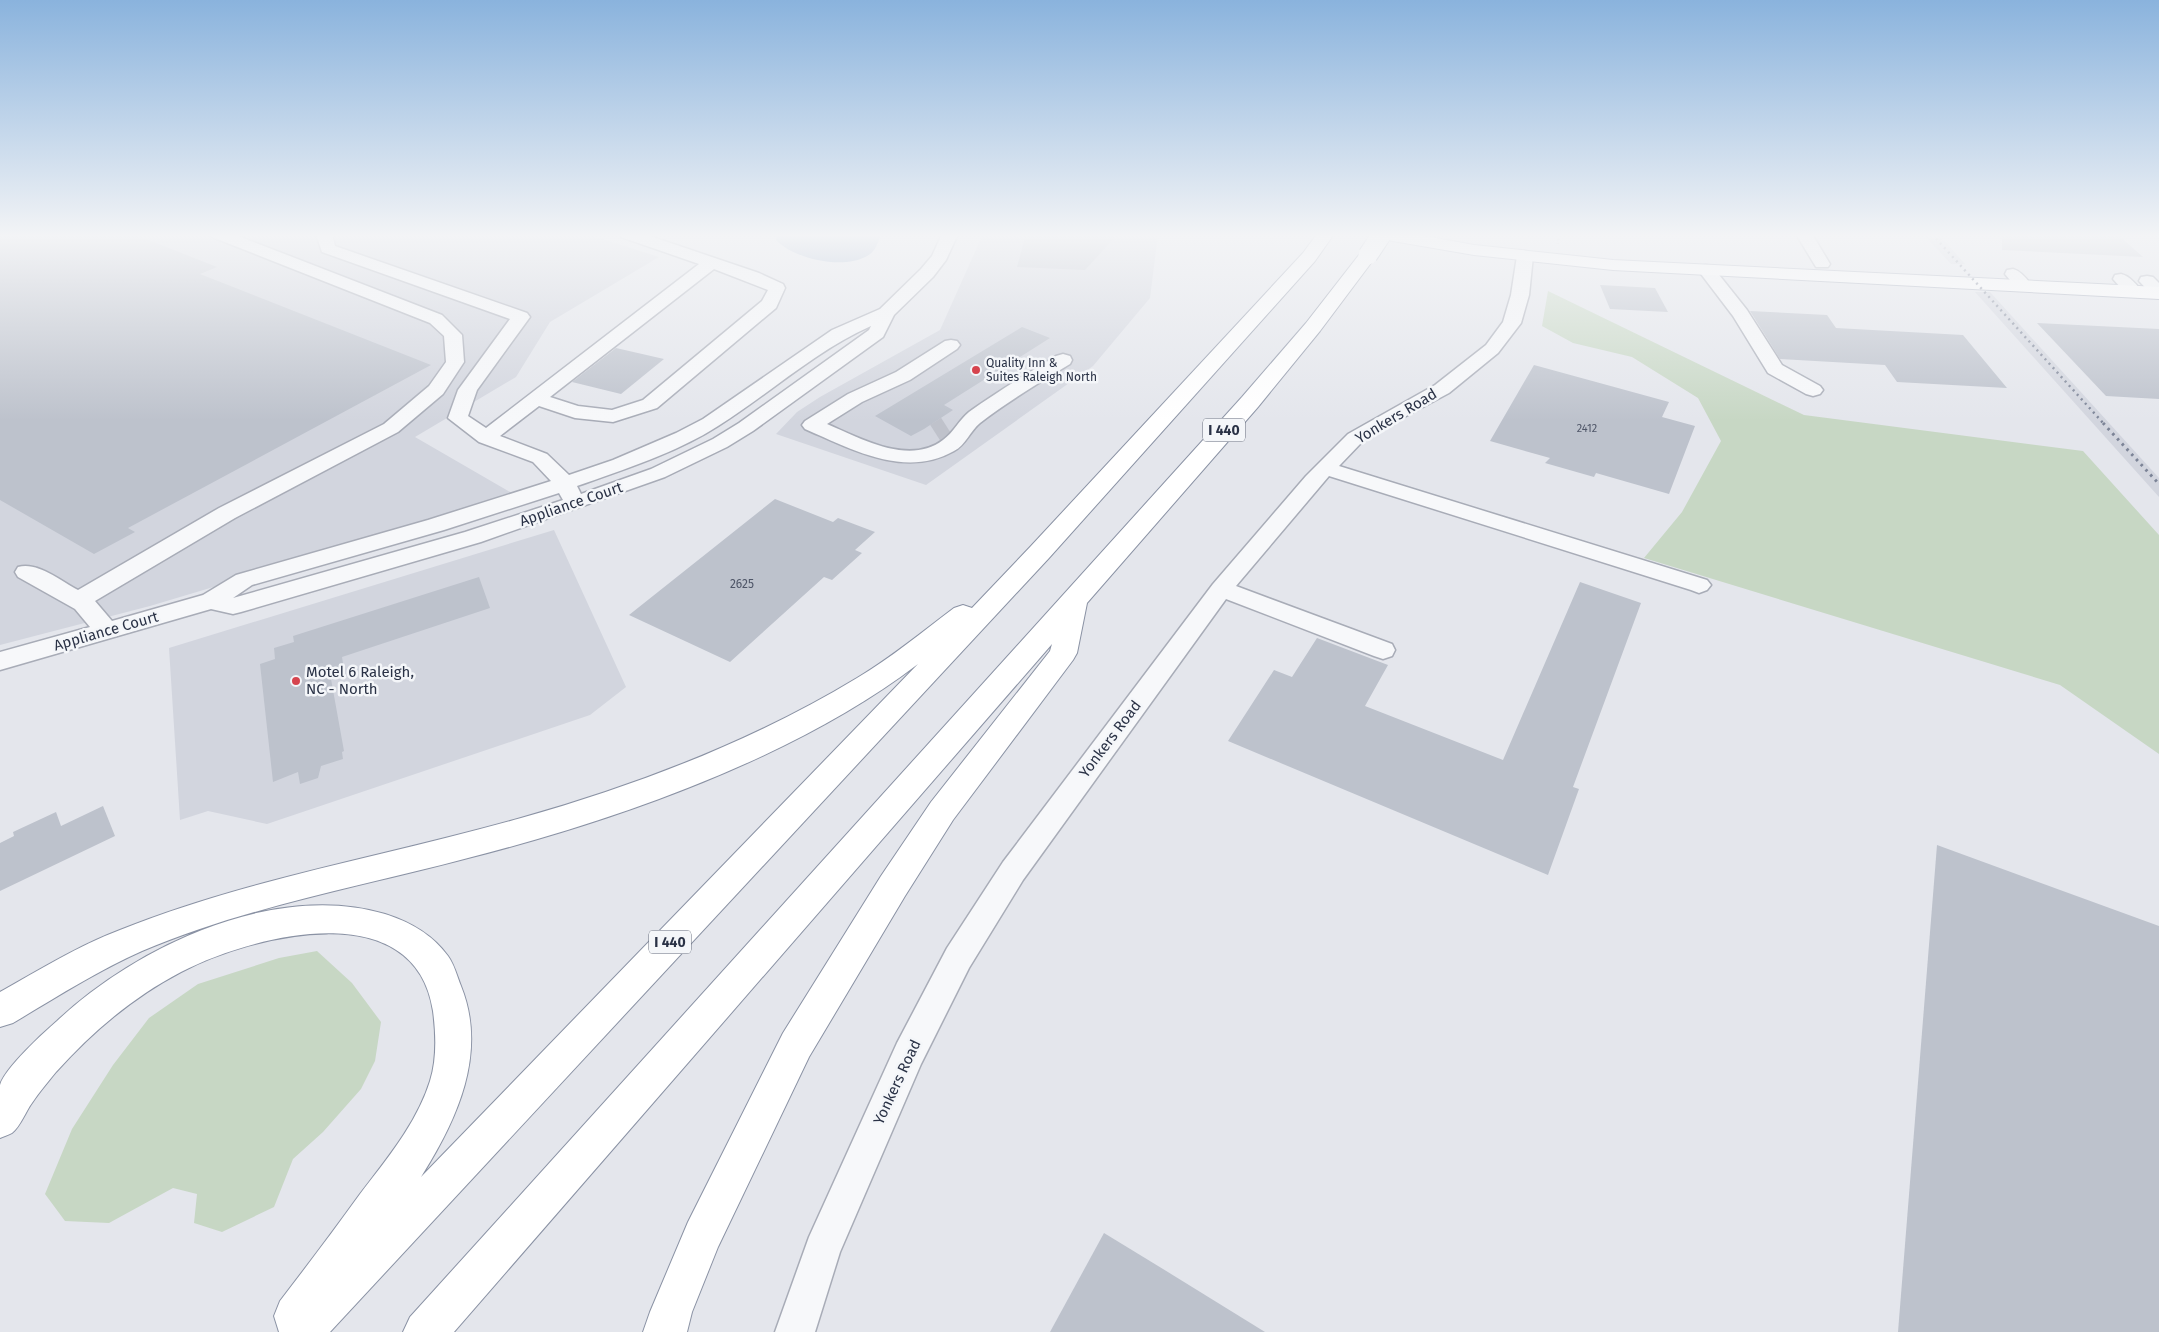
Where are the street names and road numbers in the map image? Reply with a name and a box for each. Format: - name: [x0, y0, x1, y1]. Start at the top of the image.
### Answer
- street label: Yonkers Road: [1352, 385, 1440, 447]
- road number: I 440: [1203, 418, 1245, 442]
- street label: Appliance Court: [517, 478, 625, 530]
- street label: Appliance Court: [52, 607, 161, 655]
- street label: Yonkers Road: [1075, 697, 1145, 781]
- road number: I 440: [649, 930, 691, 954]
- street label: Yonkers Road: [869, 1037, 925, 1127]

